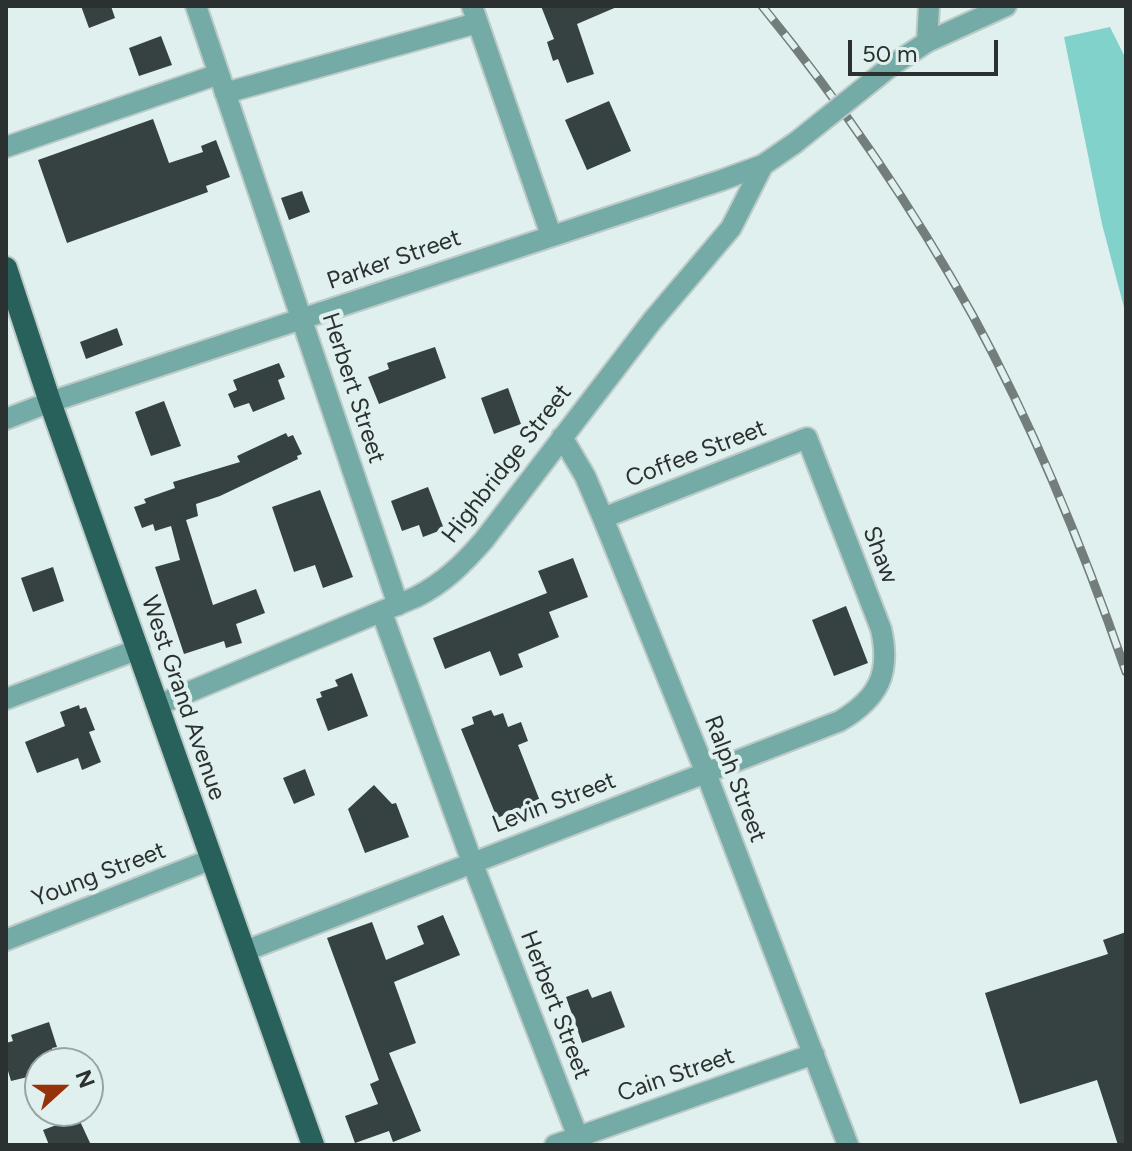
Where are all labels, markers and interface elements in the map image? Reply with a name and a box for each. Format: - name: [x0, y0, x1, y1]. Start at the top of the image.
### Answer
- scale bar: [852, 24, 1002, 74]
- text: 50 m: [862, 39, 918, 68]
- street label: Parker Street: [323, 224, 465, 296]
- street label: Herbert Street: [315, 309, 391, 467]
- street label: Highbridge Street: [436, 379, 578, 549]
- street label: Coffee Street: [622, 414, 770, 494]
- street label: Shaw: [856, 522, 904, 588]
- street label: West Grand Avenue: [134, 592, 232, 804]
- street label: Ralph Street: [698, 712, 772, 846]
- street label: Levin Street: [488, 766, 620, 840]
- street label: Young Street: [28, 836, 170, 914]
- street label: Herbert Street: [513, 927, 597, 1083]
- street label: Cain Street: [614, 1042, 738, 1108]
- north arrow: [24, 1047, 104, 1127]
- text: N: [69, 1066, 101, 1092]

